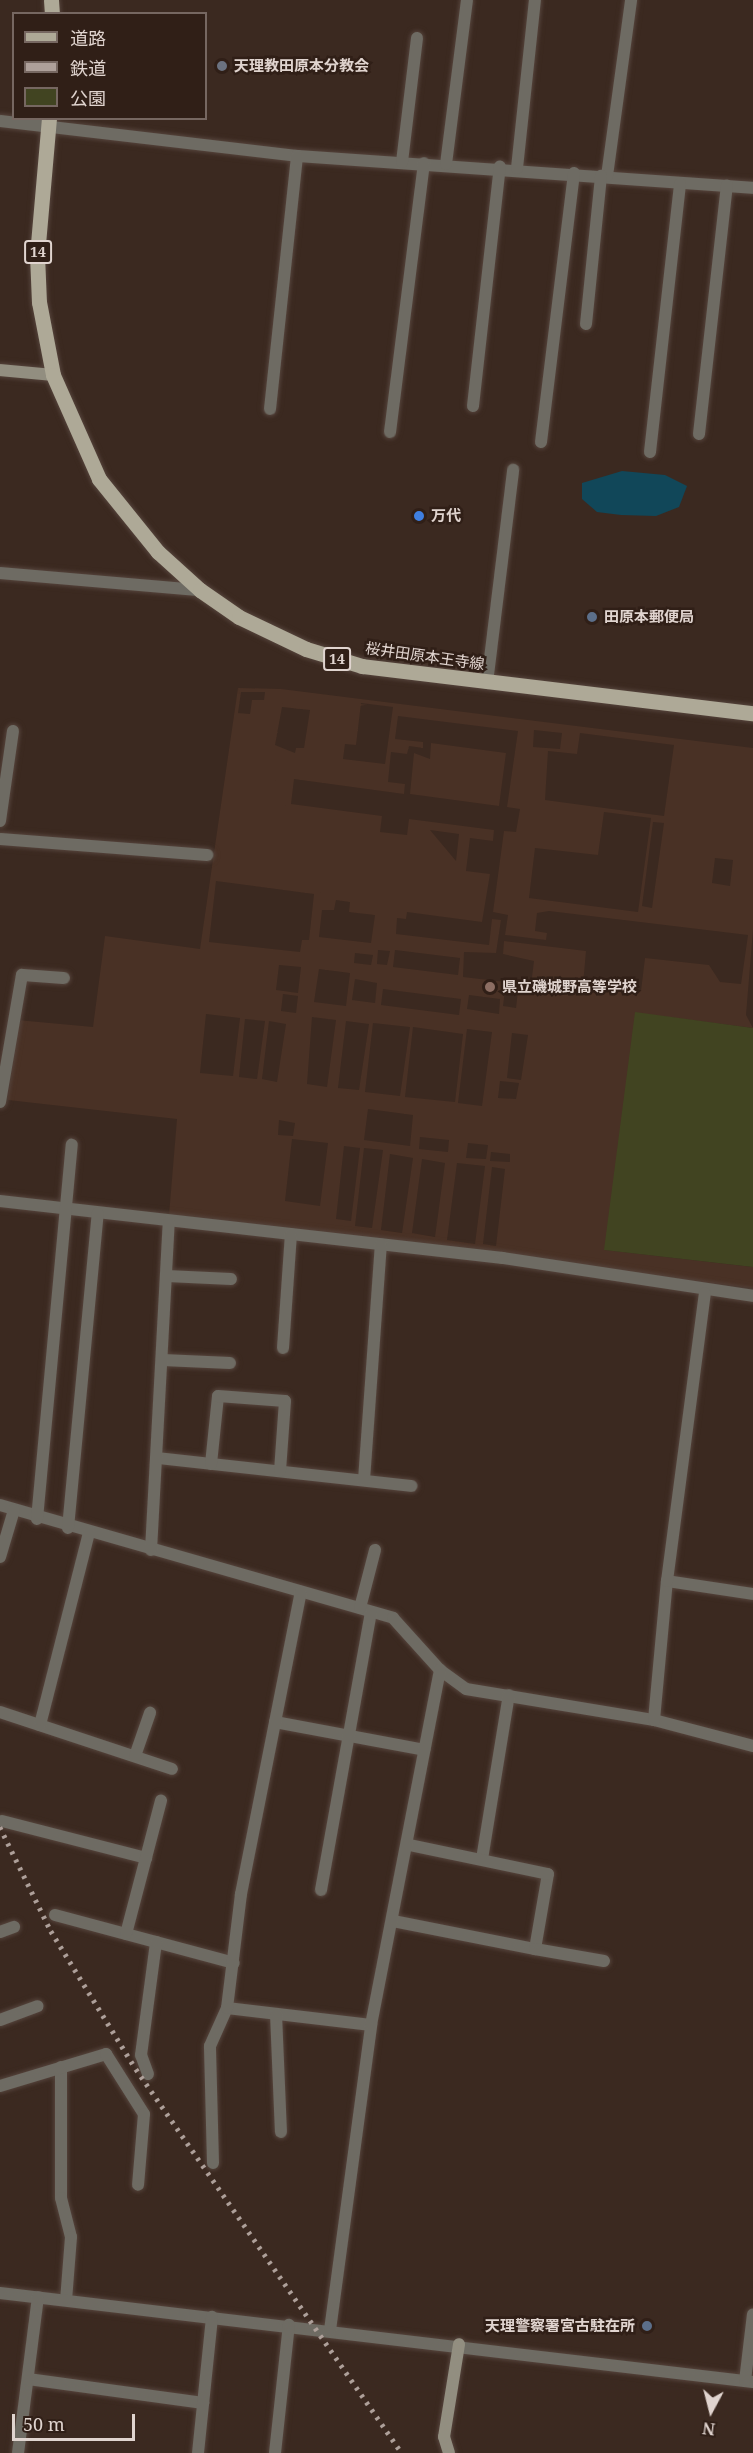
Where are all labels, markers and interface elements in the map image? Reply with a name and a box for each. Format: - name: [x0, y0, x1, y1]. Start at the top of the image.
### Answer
- legend: [12, 12, 207, 120]
- text: 道路: [70, 26, 106, 50]
- text: 鉄道: [70, 56, 106, 80]
- place label: 天理教田原本分教会: [234, 57, 369, 75]
- marker: 天理教田原本分教会: [215, 59, 229, 73]
- text: 公園: [70, 86, 106, 110]
- road number: 14: [23, 241, 53, 263]
- place label: 万代: [431, 507, 461, 525]
- marker: 万代: [412, 509, 426, 523]
- place label: 田原本郵便局: [604, 608, 694, 626]
- marker: 田原本郵便局: [585, 610, 599, 624]
- street label: 桜井田原本王寺線: [364, 639, 486, 673]
- road number: 14: [322, 648, 352, 670]
- place label: 県立磯城野高等学校: [502, 978, 637, 996]
- marker: 県立磯城野高等学校: [483, 980, 497, 994]
- place label: 天理警察署宮古駐在所: [485, 2317, 635, 2335]
- marker: 天理警察署宮古駐在所: [640, 2319, 654, 2333]
- north arrow: [681, 2381, 741, 2441]
- scale bar: [15, 2402, 138, 2440]
- text: 50 m: [23, 2412, 65, 2436]
- text: N: [701, 2417, 716, 2441]

